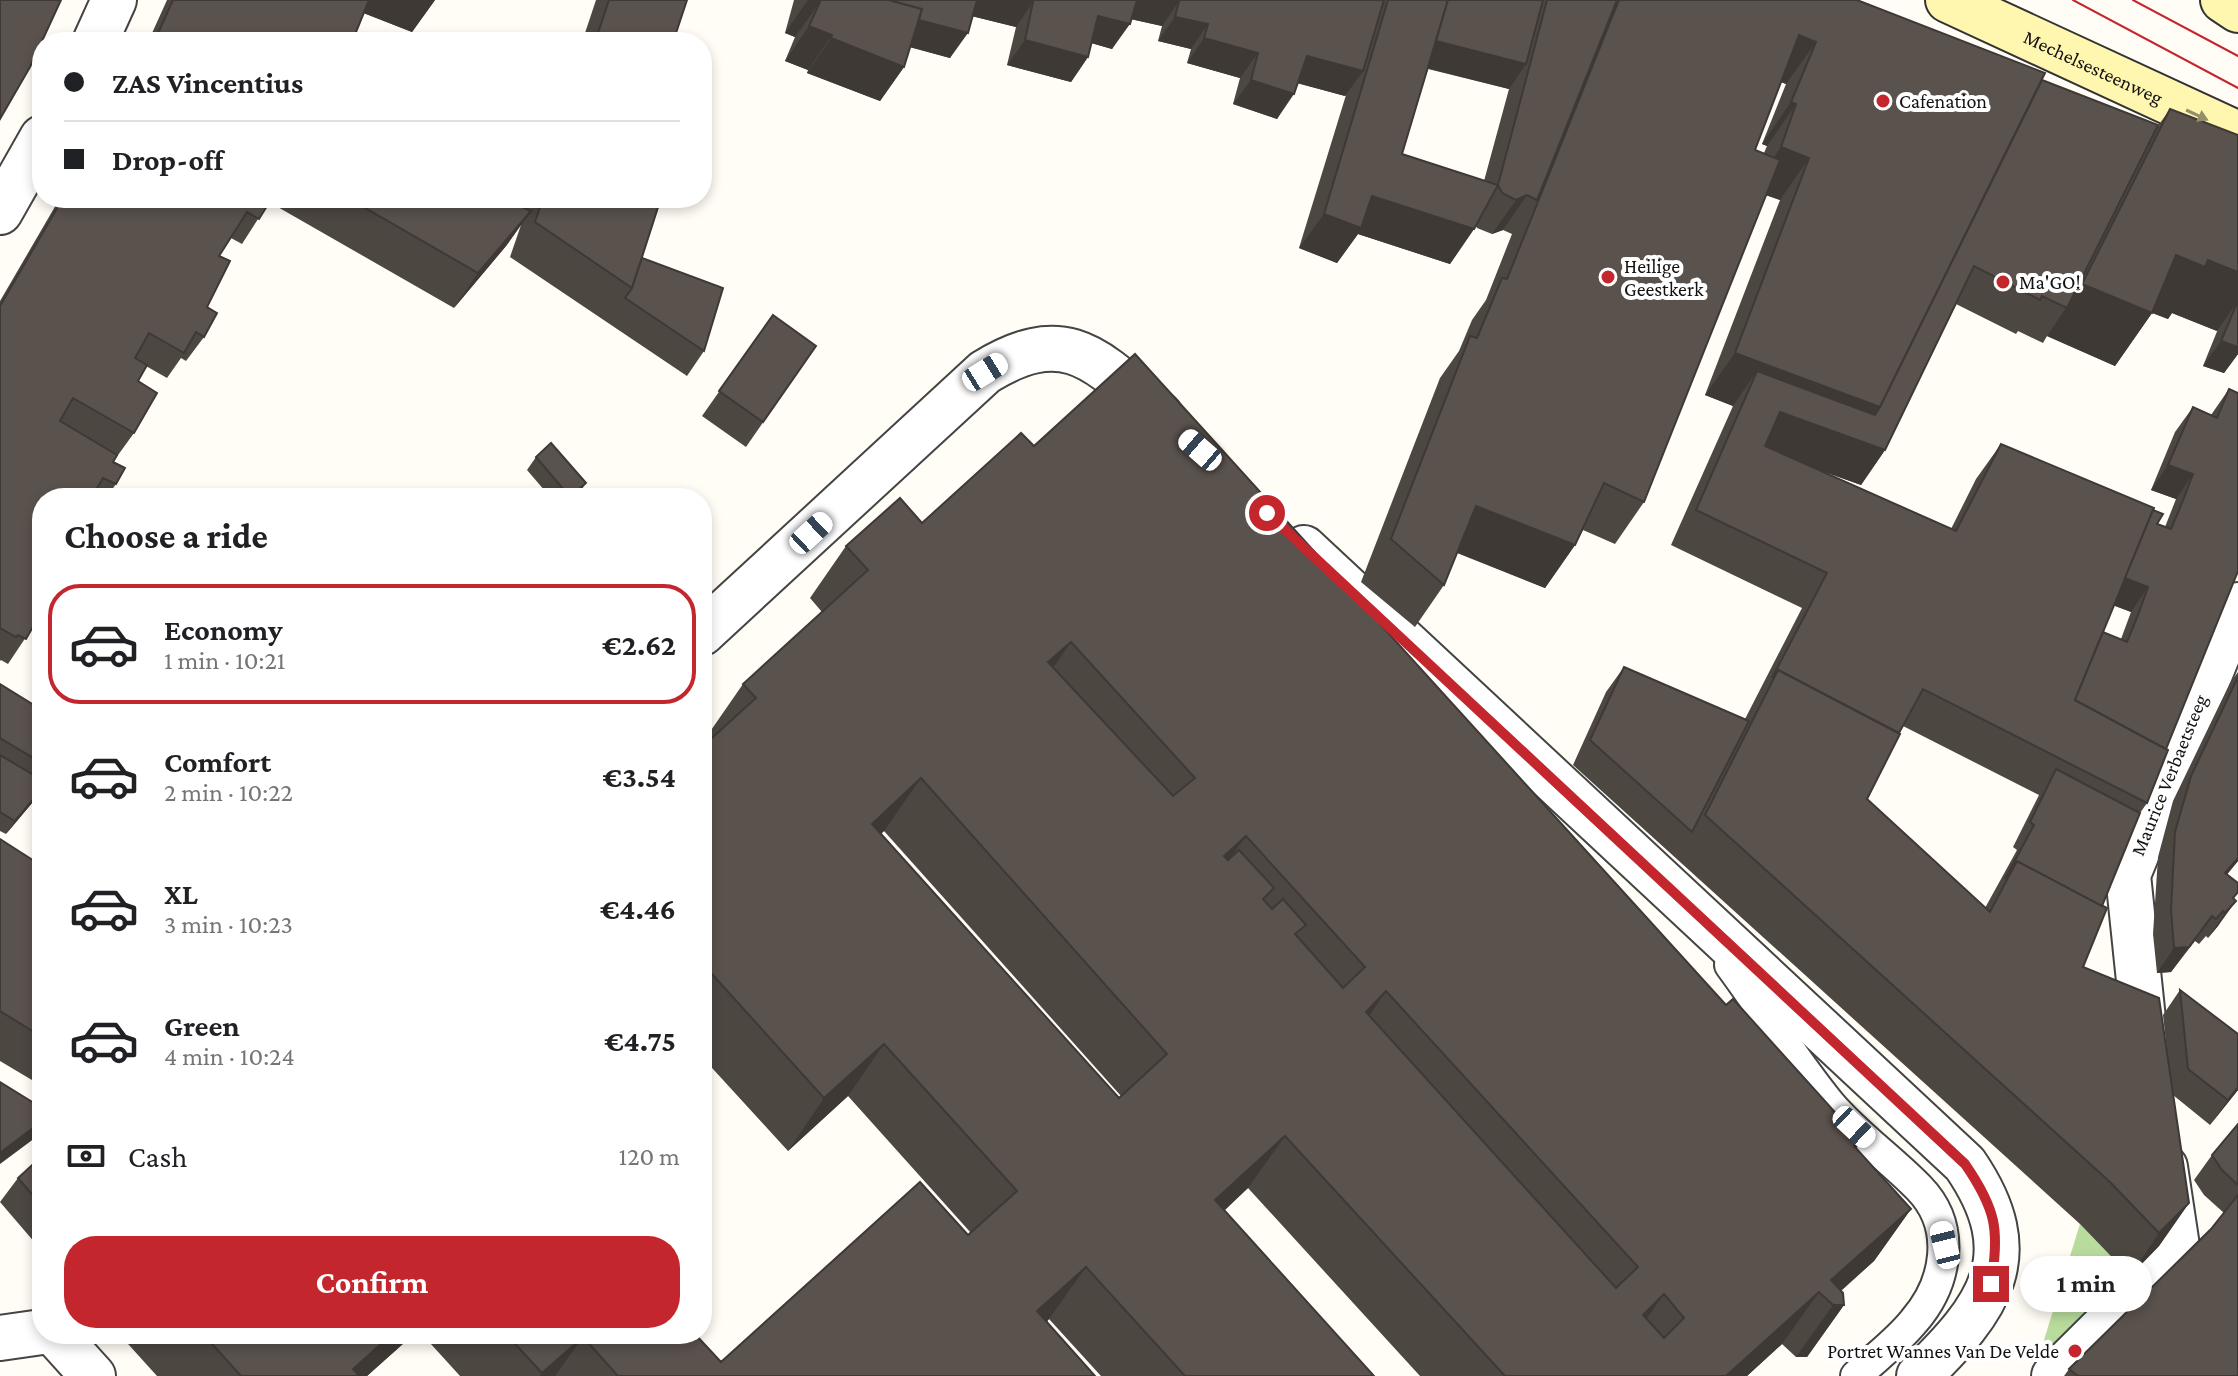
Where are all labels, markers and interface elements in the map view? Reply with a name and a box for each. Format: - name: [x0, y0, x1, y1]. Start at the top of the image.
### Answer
- street label: Mechelsesteenweg: [2020, 26, 2167, 110]
- text: ZAS Vincentius: [112, 66, 303, 99]
- place label: Cafenation: [1899, 90, 1987, 112]
- marker: Cafenation: [1874, 92, 1892, 110]
- one-way arrow: [2185, 108, 2209, 122]
- text: Drop-off: [112, 143, 223, 176]
- place label: Heilige Geestkerk: [1624, 255, 1704, 300]
- marker: Heilige Geestkerk: [1599, 268, 1617, 286]
- place label: Ma'GO!: [2019, 271, 2081, 293]
- marker: Ma'GO!: [1994, 273, 2012, 291]
- car: [958, 349, 1012, 395]
- car: [1174, 425, 1226, 475]
- route start: [1249, 495, 1285, 531]
- car: [785, 508, 837, 558]
- text: Choose a ride: [64, 516, 268, 556]
- icon: car: [68, 608, 140, 680]
- text: Economy: [164, 613, 283, 646]
- text: €2.62: [602, 628, 676, 661]
- text: 1 min · 10:21: [164, 646, 285, 675]
- street label: Maurice Verbaetsteeg: [2126, 691, 2213, 859]
- icon: car: [68, 740, 140, 812]
- text: Comfort: [164, 745, 271, 778]
- text: €3.54: [603, 760, 676, 793]
- text: 2 min · 10:22: [164, 778, 293, 807]
- icon: car: [68, 872, 140, 944]
- text: XL: [164, 877, 198, 910]
- text: €4.46: [600, 892, 676, 925]
- text: 3 min · 10:23: [164, 910, 293, 939]
- icon: car: [68, 1004, 140, 1076]
- text: Green: [164, 1009, 240, 1042]
- text: €4.75: [604, 1024, 676, 1057]
- text: 4 min · 10:24: [164, 1042, 295, 1071]
- car: [1828, 1102, 1880, 1152]
- icon: cash: [64, 1134, 108, 1178]
- text: Cash: [128, 1140, 187, 1173]
- text: 120 m: [619, 1142, 680, 1171]
- car: [1928, 1219, 1962, 1271]
- button: Confirm: [64, 1236, 680, 1328]
- callout: 1 min: [2019, 1256, 2151, 1312]
- route end: [1973, 1266, 2009, 1302]
- text: 1 min: [2056, 1269, 2116, 1298]
- place label: Portret Wannes Van De Velde: [1827, 1340, 2059, 1362]
- marker: Portret Wannes Van De Velde: [2066, 1342, 2084, 1360]

